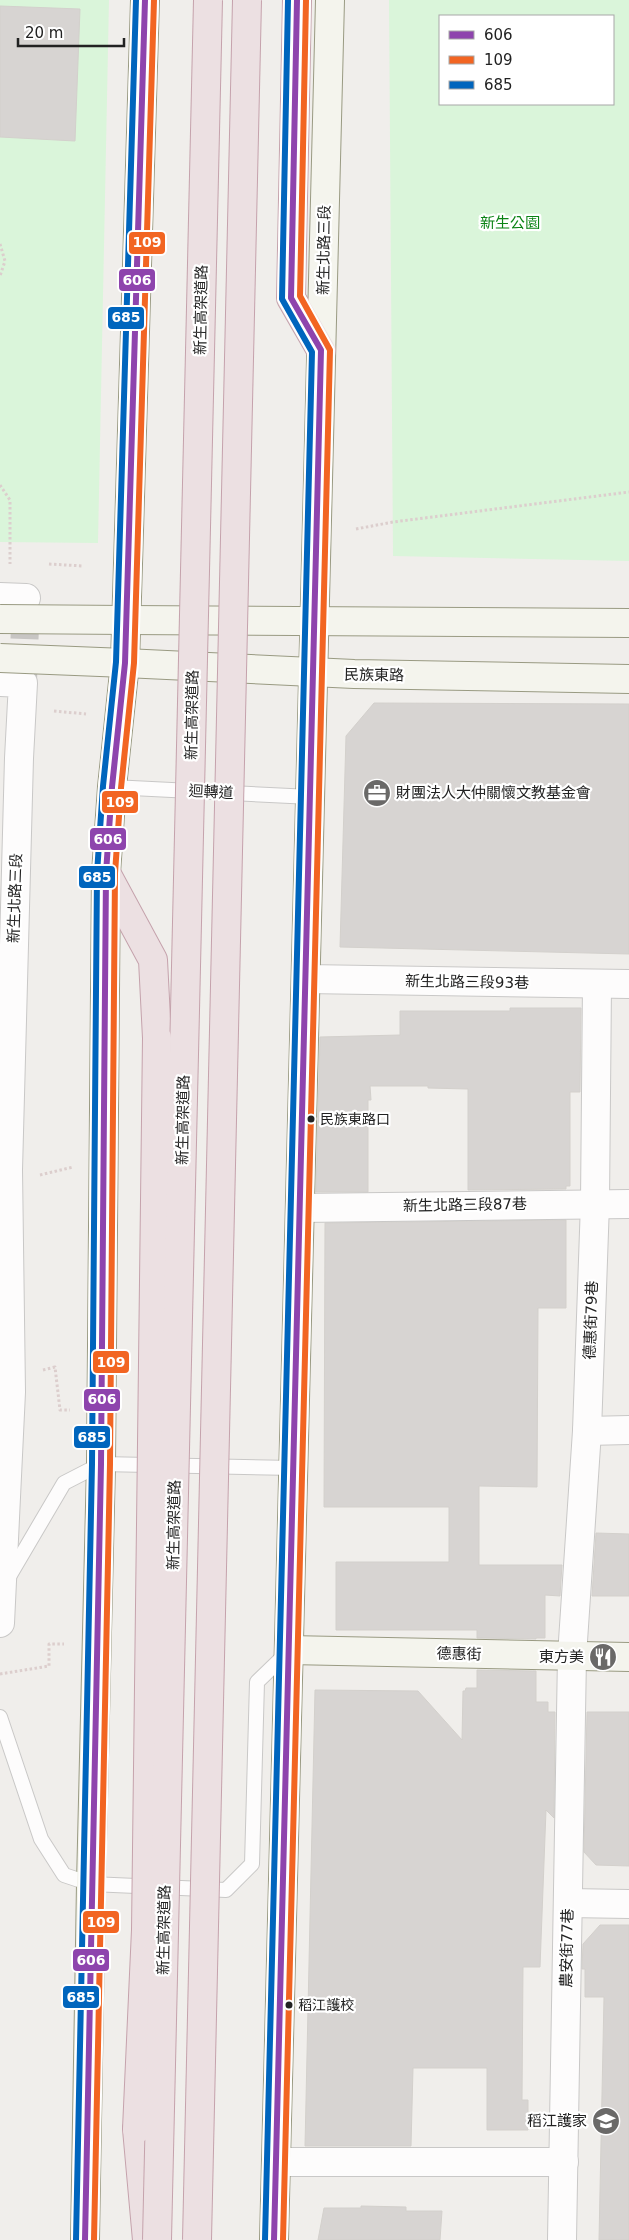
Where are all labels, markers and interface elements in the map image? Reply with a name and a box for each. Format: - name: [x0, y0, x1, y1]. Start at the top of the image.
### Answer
- scale bar: [18, 15, 124, 47]
- legend: [439, 15, 614, 105]
- text: 20 m: [25, 24, 63, 42]
- text: 606: [484, 26, 513, 44]
- text: 109: [484, 51, 513, 69]
- text: 685: [484, 76, 513, 94]
- street label: 新生北路三段: [314, 205, 334, 295]
- park label: 新生公園: [480, 214, 540, 232]
- line badge: 109: [128, 231, 166, 255]
- text: 109: [132, 234, 162, 250]
- street label: 新生高架道路: [191, 265, 211, 355]
- line badge: 606: [118, 268, 156, 292]
- text: 606: [122, 272, 152, 288]
- line badge: 685: [107, 306, 145, 330]
- text: 685: [111, 309, 141, 325]
- street label: 民族東路: [344, 665, 404, 685]
- street label: 新生高架道路: [182, 670, 202, 760]
- office icon: 財團法人大仲關懷文教基金會: [362, 778, 392, 808]
- street label: 迴轉道: [188, 782, 234, 802]
- place label: 財團法人大仲關懷文教基金會: [396, 784, 591, 802]
- line badge: 109: [101, 790, 139, 814]
- text: 109: [105, 794, 135, 810]
- line badge: 606: [89, 827, 127, 851]
- text: 606: [93, 831, 123, 847]
- street label: 新生北路三段: [4, 853, 26, 943]
- line badge: 685: [78, 865, 116, 889]
- text: 685: [82, 869, 112, 885]
- street label: 新生北路三段93巷: [405, 972, 529, 992]
- street label: 新生高架道路: [173, 1075, 193, 1165]
- place label: 民族東路口: [320, 1111, 390, 1127]
- marker: 民族東路口: [306, 1114, 316, 1124]
- street label: 新生北路三段87巷: [403, 1195, 527, 1215]
- street label: 德惠街79巷: [581, 1280, 601, 1360]
- line badge: 109: [92, 1350, 130, 1374]
- text: 109: [96, 1354, 126, 1370]
- line badge: 606: [83, 1388, 121, 1412]
- text: 606: [87, 1391, 117, 1407]
- line badge: 685: [73, 1425, 111, 1449]
- text: 685: [77, 1429, 107, 1445]
- street label: 新生高架道路: [164, 1480, 184, 1570]
- restaurant icon: 東方美: [588, 1642, 618, 1672]
- street label: 德惠街: [436, 1645, 482, 1663]
- place label: 東方美: [539, 1648, 584, 1666]
- street label: 新生高架道路: [154, 1885, 174, 1975]
- street label: 農安街77巷: [557, 1908, 577, 1988]
- line badge: 109: [82, 1910, 120, 1934]
- text: 109: [86, 1914, 116, 1930]
- line badge: 606: [72, 1948, 110, 1972]
- text: 606: [76, 1952, 106, 1968]
- line badge: 685: [62, 1985, 100, 2009]
- text: 685: [66, 1989, 96, 2005]
- place label: 稻江護校: [298, 1997, 354, 2013]
- marker: 稻江護校: [284, 2000, 294, 2010]
- school or university icon: 稻江護家: [591, 2106, 621, 2136]
- place label: 稻江護家: [527, 2112, 587, 2130]

